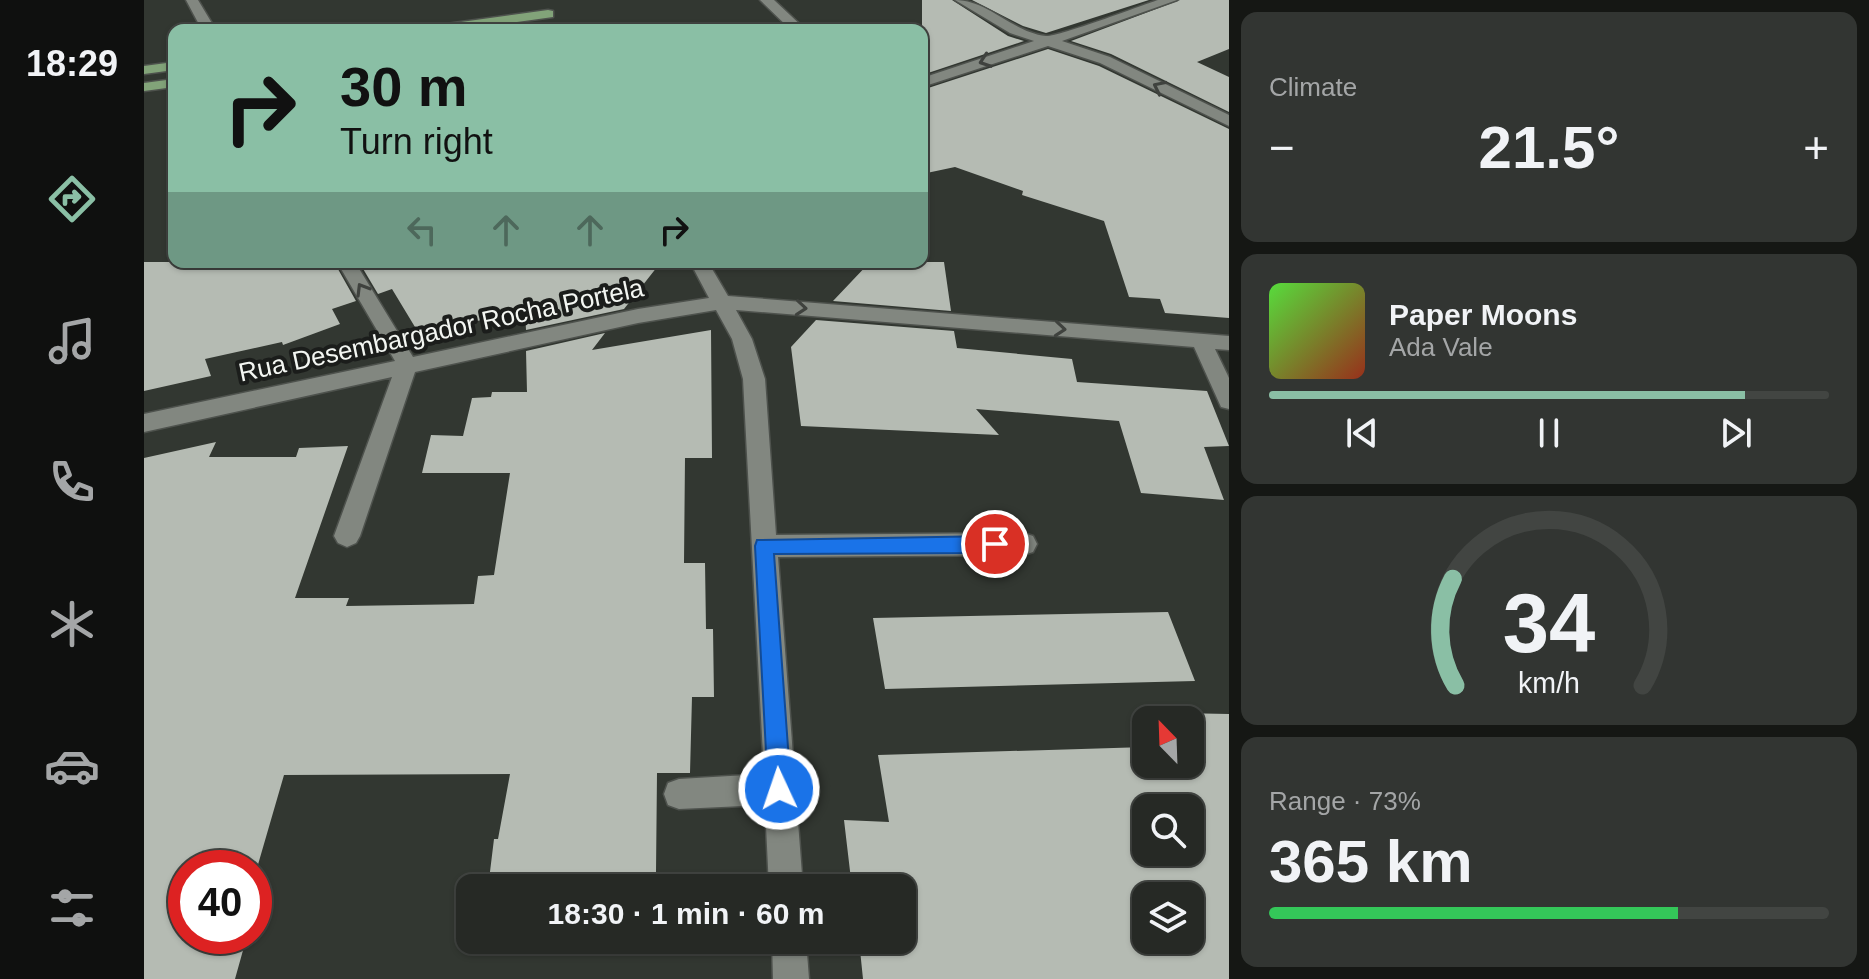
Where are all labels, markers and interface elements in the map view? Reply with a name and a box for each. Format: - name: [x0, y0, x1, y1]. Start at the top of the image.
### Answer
- text: 18:29: [26, 43, 118, 84]
- one-way arrow: [978, 52, 992, 68]
- text: 30 m: [340, 55, 468, 118]
- icon: right: [208, 56, 312, 160]
- text: Climate: [1269, 72, 1357, 102]
- one-way arrow: [1153, 80, 1167, 96]
- text: 21.5°: [1479, 114, 1619, 181]
- text: Turn right: [340, 121, 493, 162]
- text: −: [1269, 123, 1295, 172]
- text: +: [1803, 123, 1829, 172]
- icon: directions: [44, 171, 100, 227]
- icon: left: [400, 208, 444, 252]
- icon: ahead: [484, 208, 528, 252]
- icon: ahead: [568, 208, 612, 252]
- icon: right: [652, 208, 696, 252]
- street label: Rua Desembargador Rocha Portela: [236, 272, 647, 388]
- one-way arrow: [357, 283, 372, 298]
- text: Paper Moons: [1389, 298, 1577, 331]
- one-way arrow: [795, 299, 808, 316]
- icon: music: [44, 313, 100, 369]
- one-way arrow: [1054, 321, 1067, 338]
- text: Ada Vale: [1389, 332, 1493, 362]
- icon: previous: [1340, 411, 1384, 455]
- icon: pause: [1527, 411, 1571, 455]
- icon: next: [1714, 411, 1758, 455]
- icon: phone: [44, 454, 100, 510]
- pin: [961, 510, 1029, 578]
- icon: arrive: [973, 522, 1017, 566]
- text: 34: [1503, 577, 1595, 670]
- icon: climate: [44, 596, 100, 652]
- text: km/h: [1518, 668, 1580, 700]
- north arrow: [1132, 706, 1204, 778]
- map controls: [1132, 706, 1204, 954]
- icon: car: [44, 738, 100, 794]
- position arrow: [737, 747, 821, 831]
- text: Range · 73%: [1269, 786, 1421, 816]
- button: search: [1132, 794, 1204, 866]
- text: 365 km: [1269, 828, 1473, 895]
- speed limit sign: 40: [168, 850, 272, 954]
- icon: filters: [44, 880, 100, 936]
- button: layers: [1132, 882, 1204, 954]
- text: 18:30 · 1 min · 60 m: [548, 897, 824, 930]

